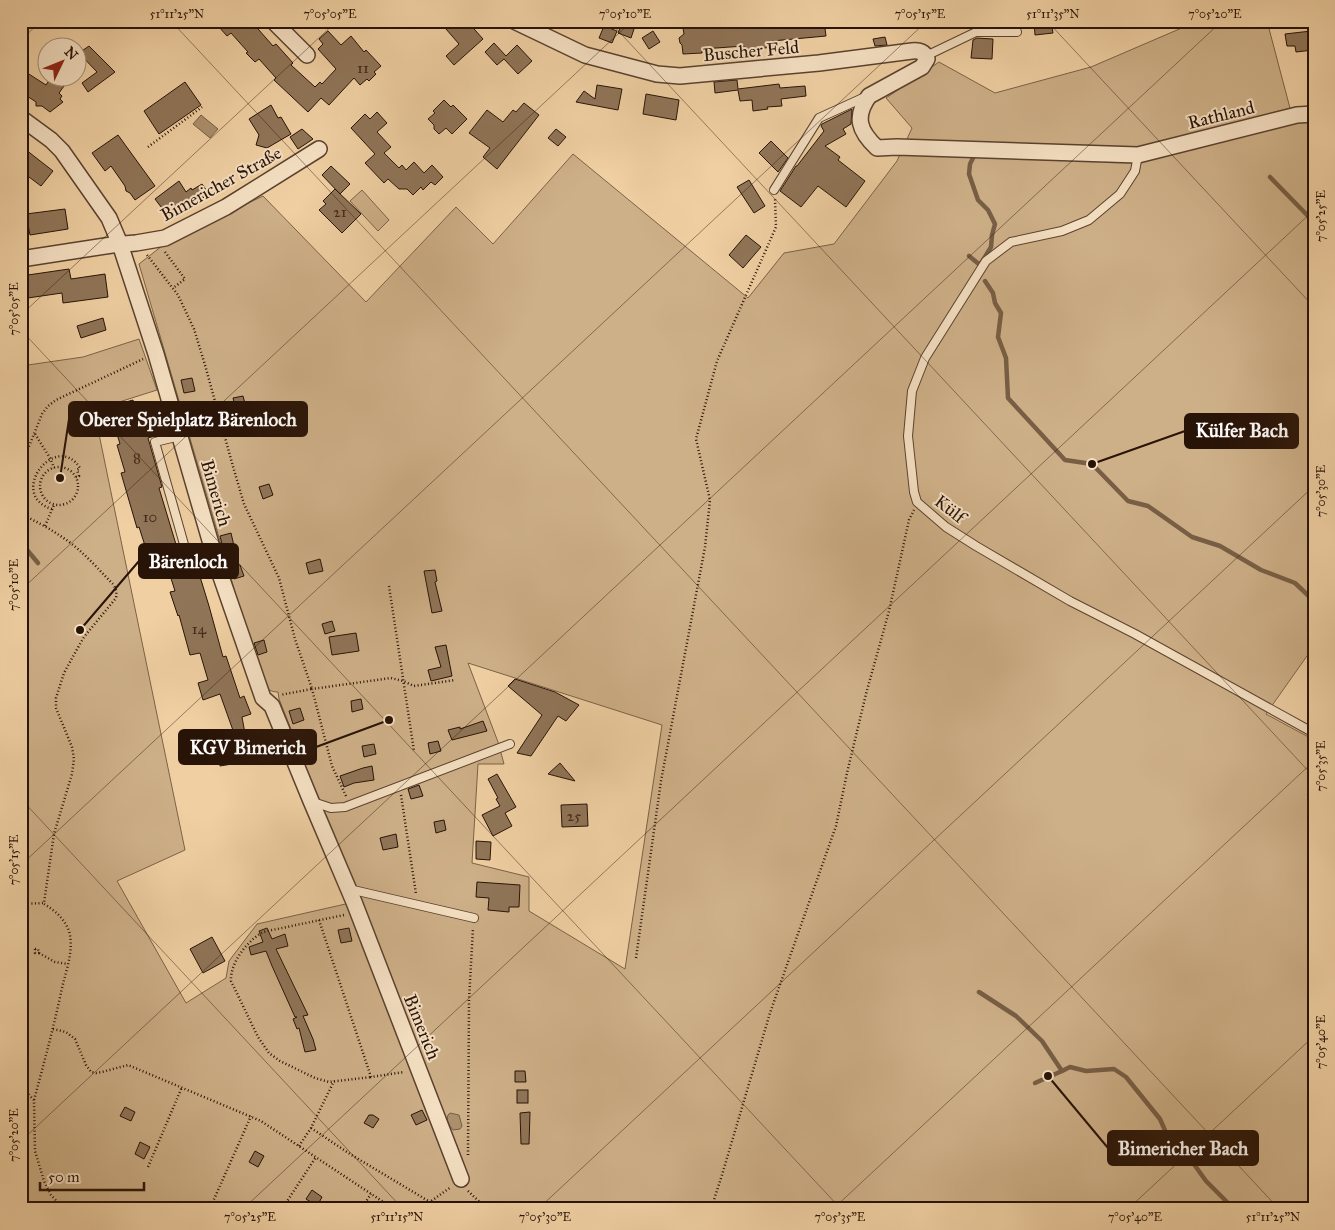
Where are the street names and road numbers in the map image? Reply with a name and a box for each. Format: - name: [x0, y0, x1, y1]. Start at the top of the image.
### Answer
- street label: Buscher Feld: [702, 36, 800, 66]
- street label: Rathland: [1185, 96, 1257, 134]
- street label: Bimericher Straße: [157, 142, 285, 226]
- street label: Bimerich: [196, 457, 236, 529]
- street label: Külf: [930, 490, 972, 530]
- street label: Bimerich: [399, 991, 445, 1063]

